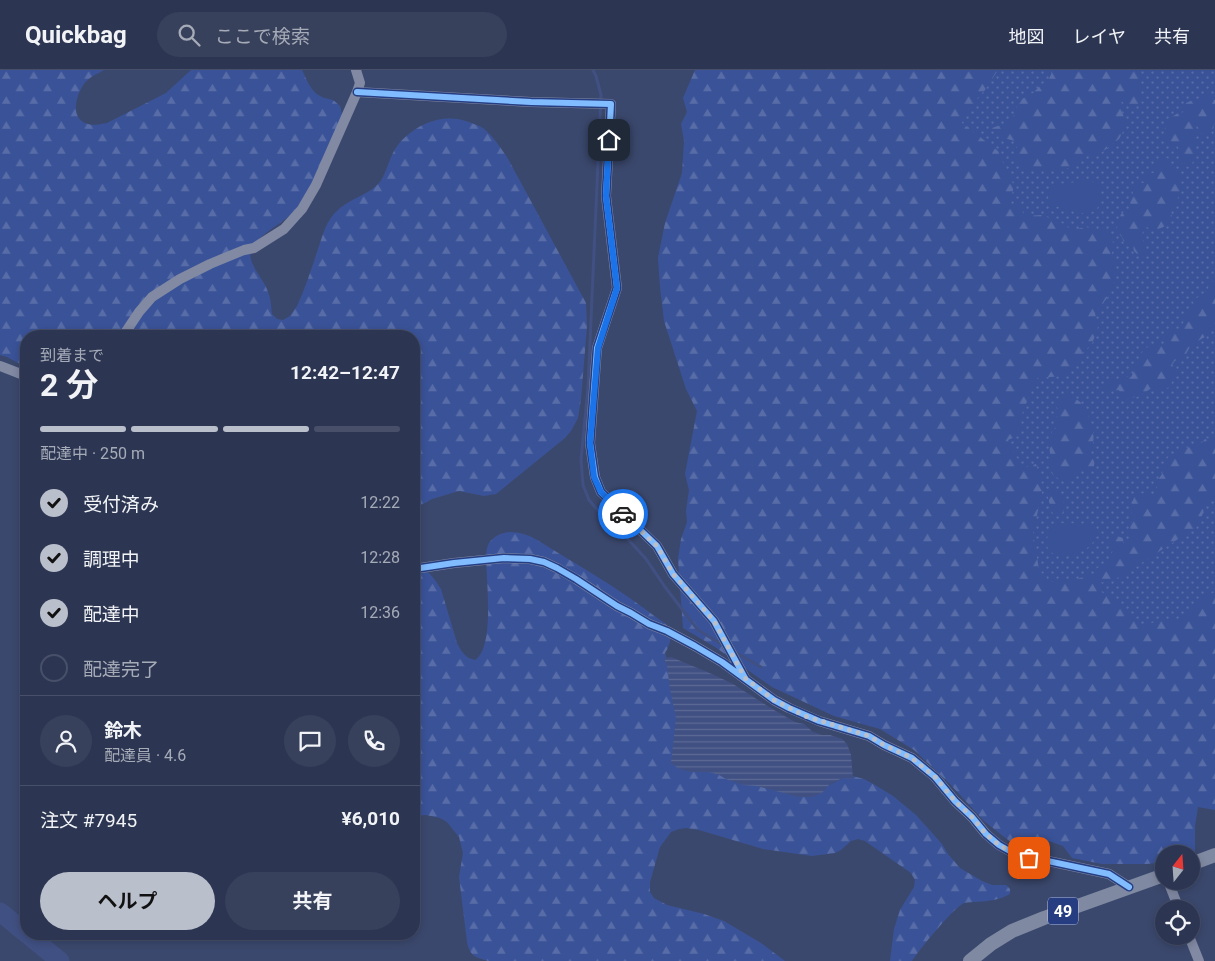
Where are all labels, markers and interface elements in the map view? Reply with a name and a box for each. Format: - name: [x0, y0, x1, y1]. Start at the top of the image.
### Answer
- search box: [157, 12, 507, 57]
- text: Quickbag: [25, 21, 127, 49]
- icon: search: [175, 21, 203, 49]
- text: ここで検索: [215, 25, 310, 48]
- text: 地図: [1009, 26, 1045, 47]
- text: レイヤ: [1073, 26, 1126, 47]
- text: 共有: [1154, 26, 1190, 47]
- pin: [588, 119, 630, 161]
- icon: home: [595, 126, 623, 154]
- text: 到着まで: [40, 346, 104, 365]
- text: 12:42–12:47: [290, 361, 400, 384]
- text: 2 分: [40, 366, 98, 404]
- text: 配達中 · 250 m: [40, 444, 145, 463]
- icon: check: [40, 489, 68, 517]
- courier: [598, 489, 648, 539]
- text: 受付済み: [83, 493, 159, 516]
- text: 12:22: [360, 493, 400, 512]
- icon: car: [609, 500, 637, 528]
- icon: check: [40, 544, 68, 572]
- text: 調理中: [83, 548, 140, 571]
- text: 12:28: [360, 548, 400, 567]
- icon: check: [40, 599, 68, 627]
- text: 配達中: [83, 603, 140, 626]
- text: 12:36: [360, 603, 400, 622]
- text: 配達完了: [83, 658, 159, 681]
- button: person: [40, 715, 92, 767]
- button: chat: [284, 715, 336, 767]
- button: phone: [348, 715, 400, 767]
- text: 鈴木: [104, 719, 142, 742]
- text: 配達員 · 4.6: [104, 746, 186, 765]
- text: ¥6,010: [342, 807, 400, 830]
- text: 注文 #7945: [40, 809, 137, 832]
- pin: [1008, 837, 1050, 879]
- icon: bag: [1015, 844, 1043, 872]
- north arrow: [1155, 845, 1200, 890]
- map controls: [1155, 845, 1200, 945]
- button: ヘルプ: [40, 872, 215, 930]
- button: 共有: [225, 872, 400, 930]
- road number: 49: [1048, 898, 1078, 924]
- button: locate: [1155, 900, 1200, 945]

